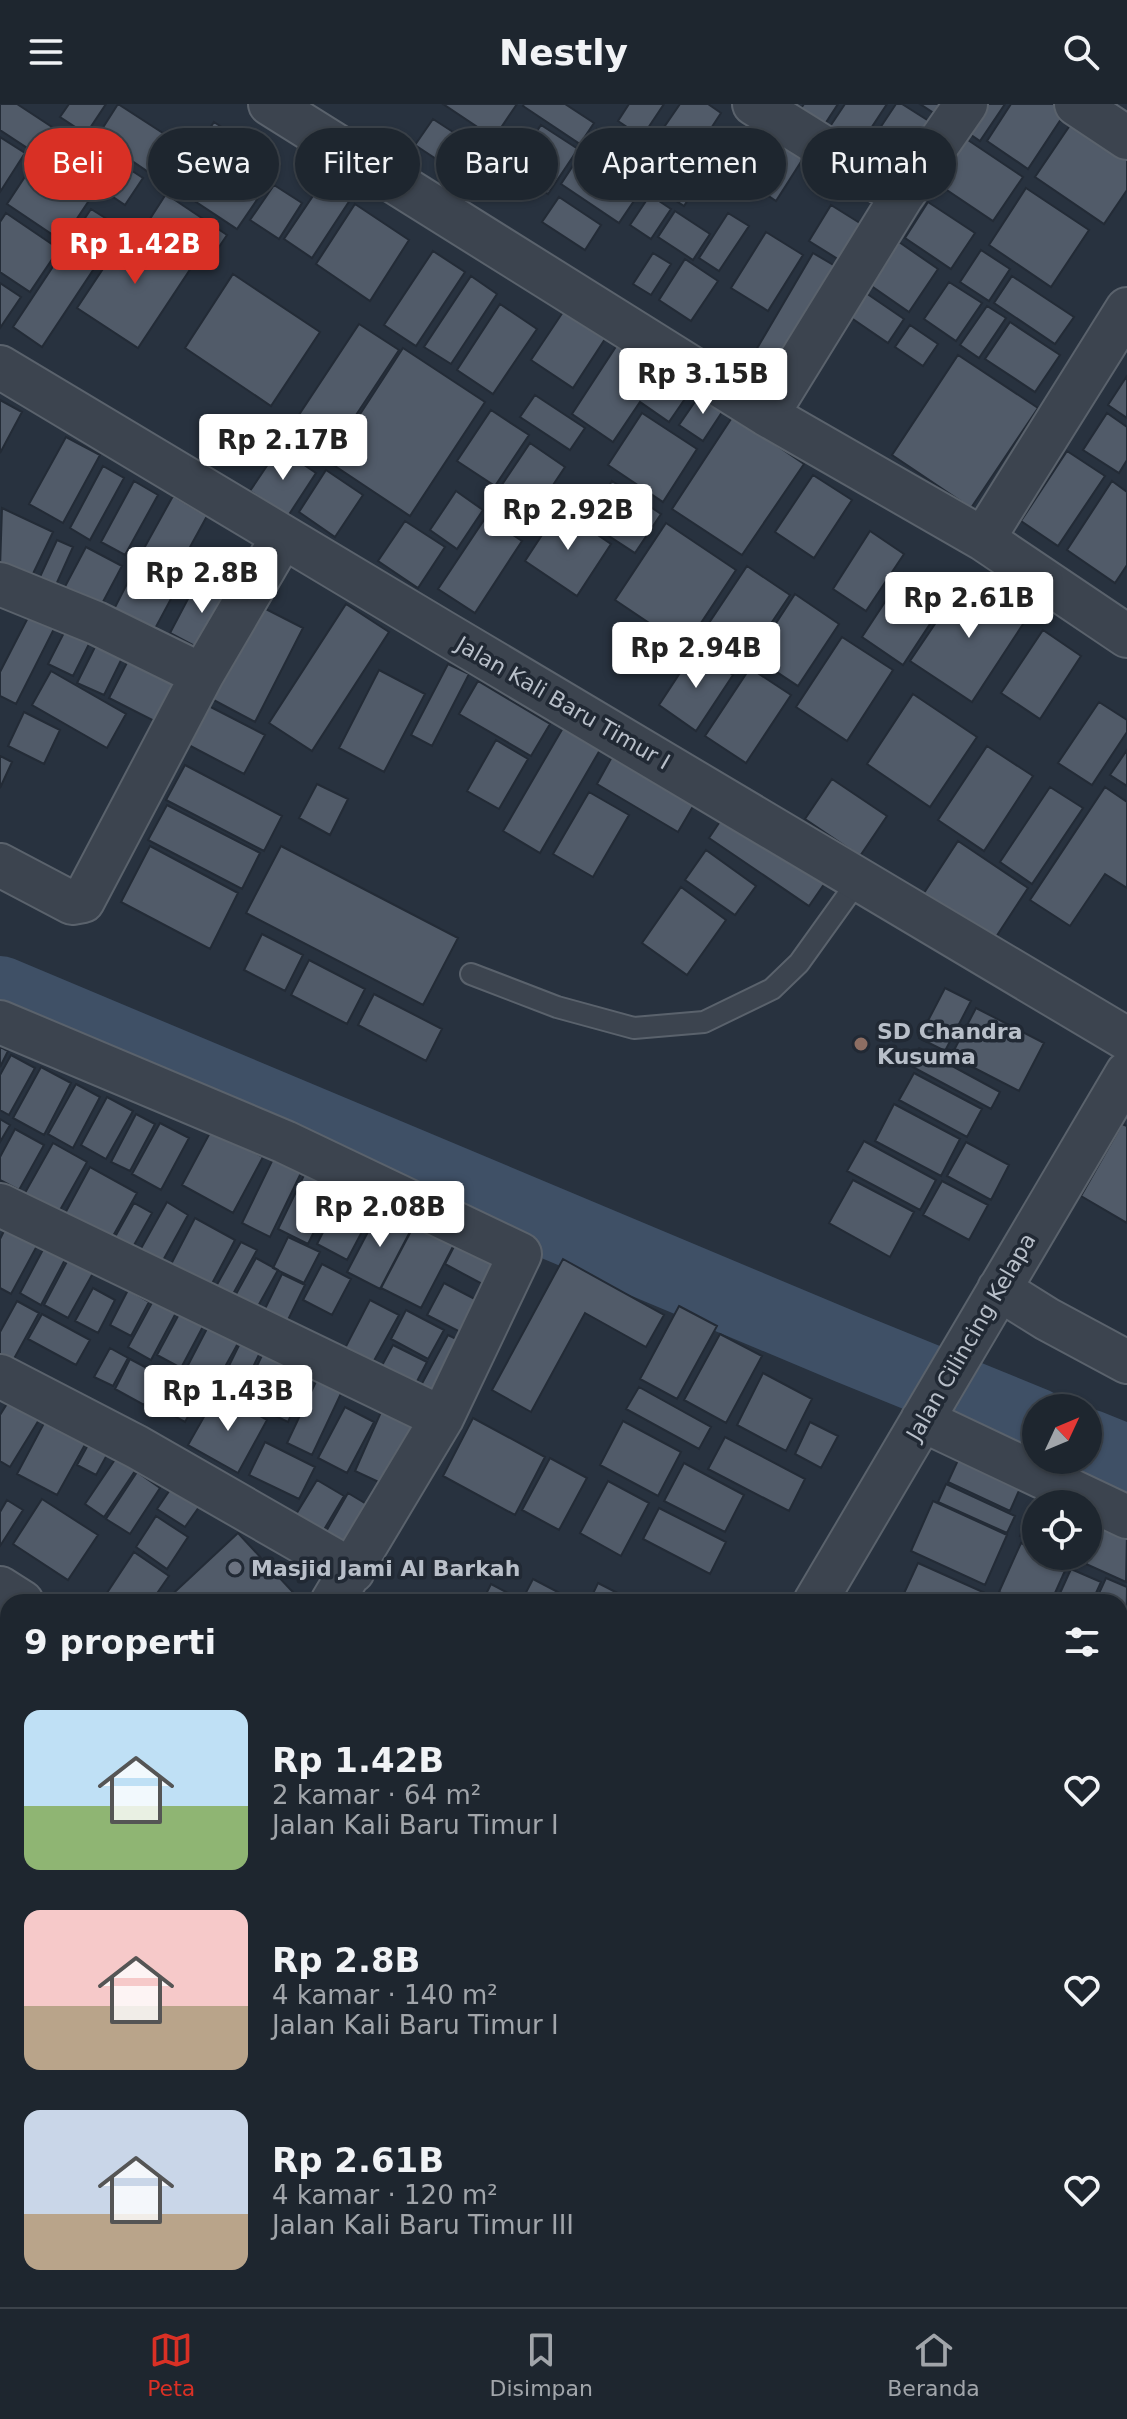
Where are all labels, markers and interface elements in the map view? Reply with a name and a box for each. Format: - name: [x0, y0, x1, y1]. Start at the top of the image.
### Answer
- icon: menu: [24, 30, 68, 74]
- icon: search: [1059, 30, 1103, 74]
- text: Nestly: [499, 32, 628, 73]
- chip: Beli: [24, 128, 132, 200]
- chip: Sewa: [148, 128, 279, 200]
- chip: Filter: [295, 128, 420, 200]
- chip: Baru: [436, 128, 558, 200]
- chip: Apartemen: [574, 128, 786, 200]
- chip: Rumah: [802, 128, 956, 200]
- pin: Rp 1.42B: [52, 218, 218, 286]
- text: Rp 1.42B: [69, 229, 201, 259]
- pin: Rp 3.15B: [620, 348, 786, 416]
- text: Rp 3.15B: [637, 359, 769, 389]
- pin: Rp 2.17B: [200, 414, 366, 482]
- text: Rp 2.17B: [217, 425, 349, 455]
- pin: Rp 2.92B: [485, 484, 651, 552]
- text: Rp 2.92B: [502, 495, 634, 525]
- pin: Rp 2.8B: [128, 547, 276, 615]
- text: Rp 2.8B: [145, 558, 259, 588]
- pin: Rp 2.61B: [886, 572, 1052, 640]
- text: Rp 2.61B: [903, 583, 1035, 613]
- pin: Rp 2.94B: [613, 622, 779, 690]
- street label: Jalan Kali Baru Timur I: [450, 631, 674, 774]
- text: Rp 2.94B: [630, 633, 762, 663]
- place label: SD Chandra Kusuma: [877, 1019, 1023, 1069]
- marker: SD Chandra Kusuma: [852, 1035, 870, 1053]
- pin: Rp 2.08B: [297, 1181, 463, 1249]
- text: Rp 2.08B: [314, 1192, 446, 1222]
- street label: Jalan Cilincing Kelapa: [900, 1229, 1041, 1447]
- pin: Rp 1.43B: [145, 1365, 311, 1433]
- text: Rp 1.43B: [162, 1376, 294, 1406]
- north arrow: [1022, 1394, 1102, 1474]
- map controls: [1022, 1394, 1102, 1570]
- button: locate: [1022, 1490, 1102, 1570]
- place label: Masjid Jami Al Barkah: [251, 1556, 520, 1581]
- marker: Masjid Jami Al Barkah: [226, 1559, 244, 1577]
- icon: filters: [1060, 1620, 1104, 1664]
- text: 9 properti: [24, 1622, 216, 1662]
- text: Rp 1.42B: [272, 1740, 444, 1780]
- icon: home: [88, 1742, 184, 1838]
- icon: heart: [1060, 1768, 1104, 1812]
- text: 2 kamar · 64 m²: [272, 1780, 481, 1810]
- text: Jalan Kali Baru Timur I: [272, 1810, 559, 1840]
- text: Rp 2.8B: [272, 1940, 421, 1980]
- icon: home: [88, 1942, 184, 2038]
- icon: heart: [1060, 1968, 1104, 2012]
- text: 4 kamar · 140 m²: [272, 1980, 498, 2010]
- text: Jalan Kali Baru Timur I: [272, 2010, 559, 2040]
- text: Rp 2.61B: [272, 2140, 444, 2180]
- icon: home: [88, 2142, 184, 2238]
- icon: heart: [1060, 2168, 1104, 2212]
- text: 4 kamar · 120 m²: [272, 2180, 498, 2210]
- text: Jalan Kali Baru Timur III: [272, 2210, 574, 2240]
- tab: Peta: [147, 2328, 195, 2401]
- tab: Disimpan: [490, 2328, 593, 2401]
- tab: Beranda: [887, 2328, 980, 2401]

